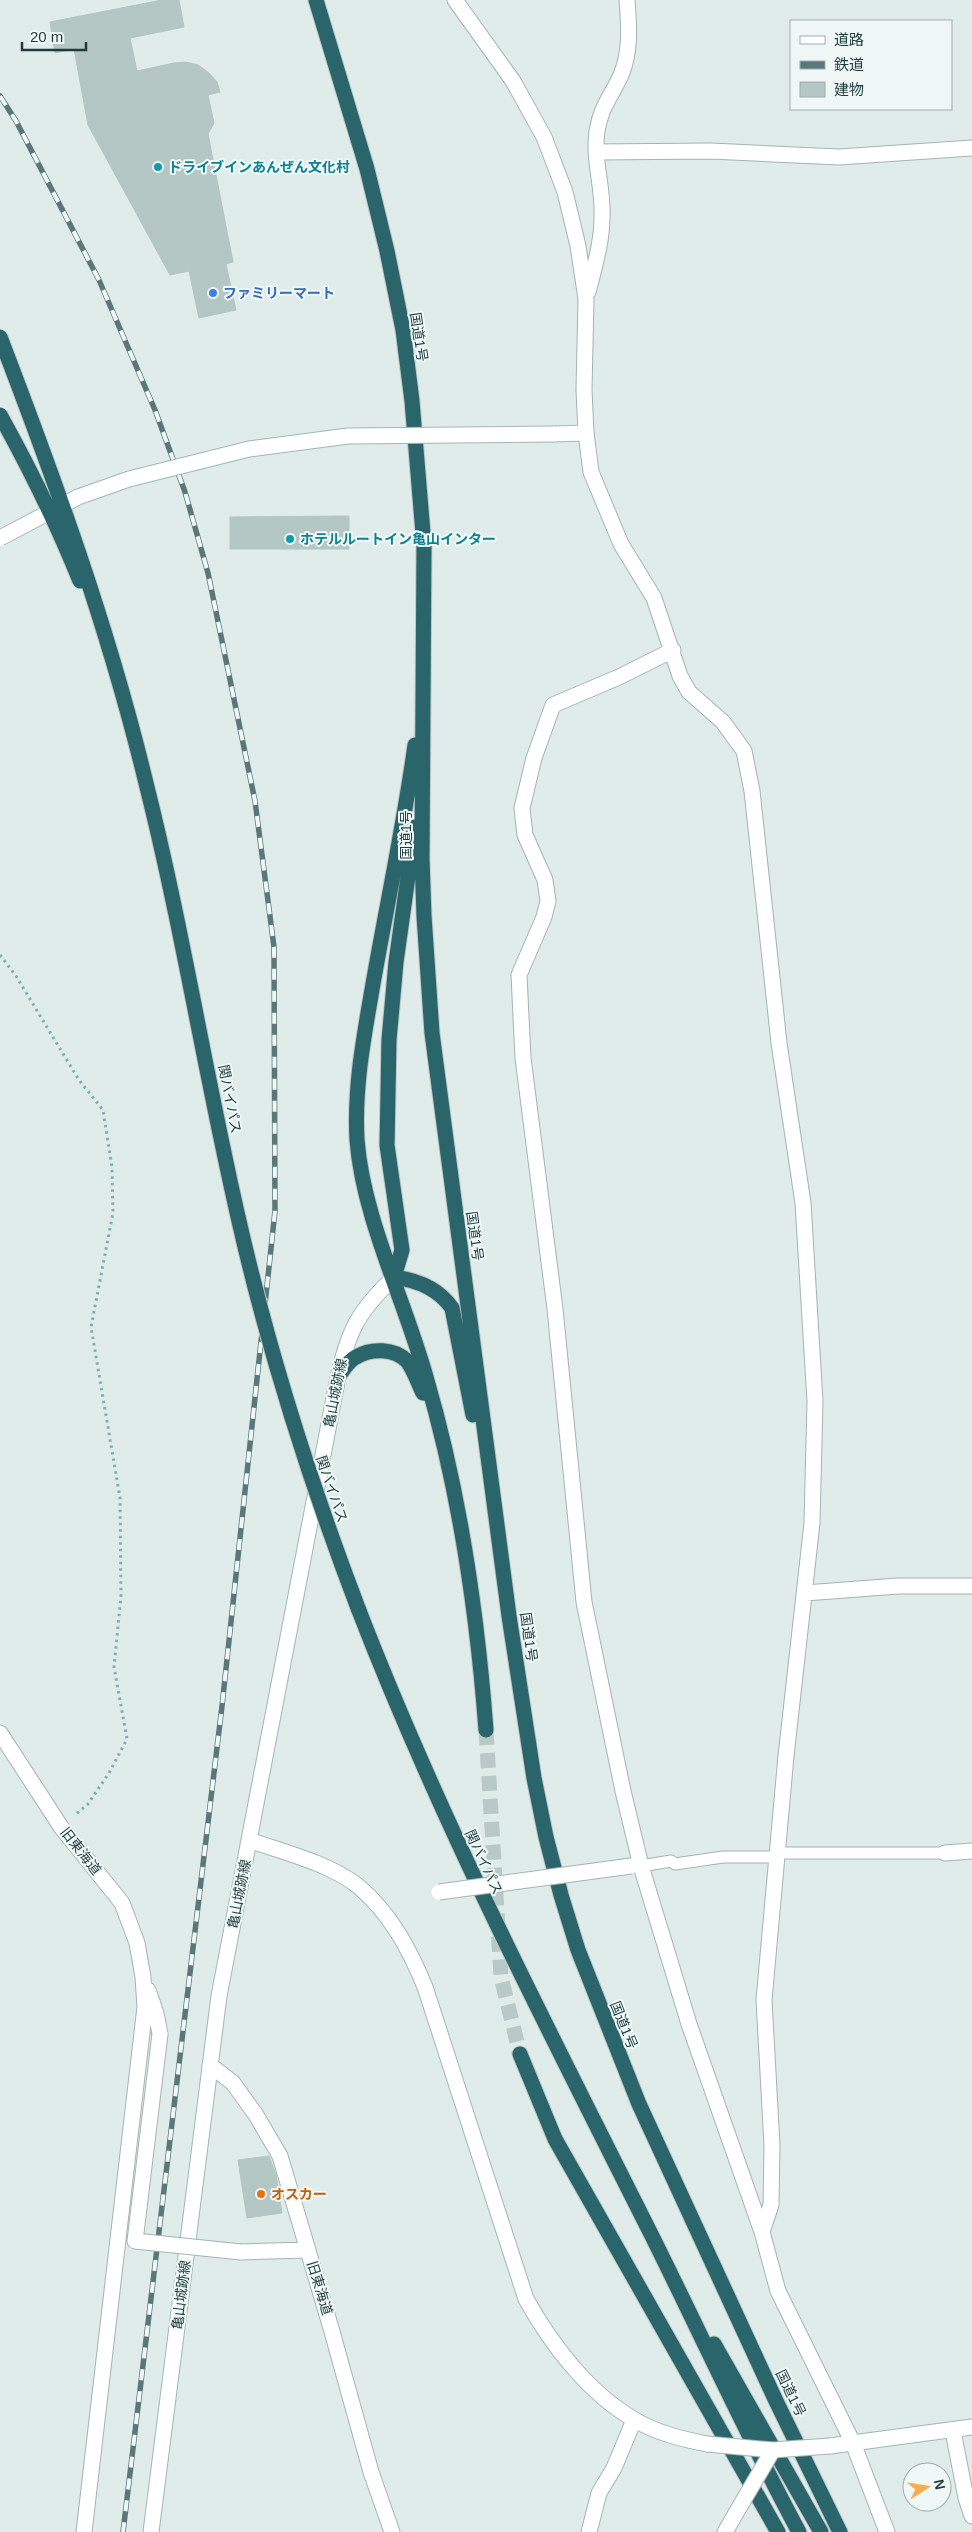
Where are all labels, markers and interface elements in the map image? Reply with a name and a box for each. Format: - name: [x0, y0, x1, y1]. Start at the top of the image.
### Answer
- scale bar: [22, 20, 86, 52]
- legend: [790, 20, 952, 110]
- text: 20 m: [30, 28, 63, 45]
- text: 道路: [834, 31, 864, 48]
- text: 鉄道: [834, 56, 864, 73]
- text: 建物: [834, 81, 864, 98]
- place label: ドライブインあんぜん文化村: [168, 159, 350, 175]
- marker: ドライブインあんぜん文化村: [152, 161, 164, 173]
- place label: ファミリーマート: [223, 285, 335, 301]
- marker: ファミリーマート: [207, 287, 219, 299]
- street label: 国道1号: [407, 311, 431, 363]
- place label: ホテルルートイン亀山インター: [300, 531, 496, 547]
- marker: ホテルルートイン亀山インター: [284, 533, 296, 545]
- street label: 国道1号: [398, 810, 414, 860]
- street label: 関バイパス: [215, 1063, 245, 1135]
- street label: 国道1号: [464, 1210, 486, 1262]
- street label: 亀山城跡線: [320, 1357, 350, 1429]
- street label: 関バイパス: [313, 1453, 351, 1525]
- street label: 国道1号: [518, 1611, 540, 1663]
- street label: 旧東海道: [57, 1824, 105, 1878]
- street label: 関バイパス: [462, 1827, 506, 1897]
- street label: 亀山城跡線: [224, 1858, 254, 1930]
- street label: 国道1号: [607, 1999, 641, 2051]
- place label: オスカー: [271, 2186, 327, 2202]
- marker: オスカー: [255, 2188, 267, 2200]
- street label: 亀山城跡線: [169, 2259, 193, 2331]
- street label: 旧東海道: [304, 2259, 336, 2317]
- street label: 国道1号: [773, 2367, 809, 2419]
- north arrow: [902, 2462, 952, 2512]
- text: N: [931, 2478, 949, 2491]

